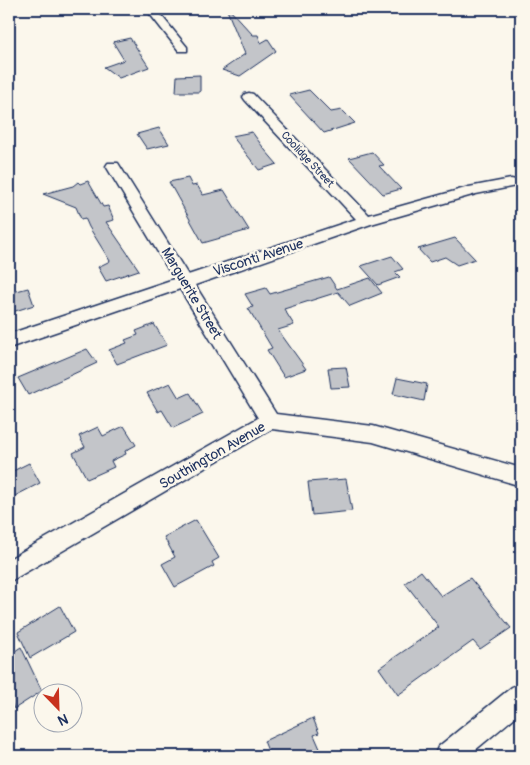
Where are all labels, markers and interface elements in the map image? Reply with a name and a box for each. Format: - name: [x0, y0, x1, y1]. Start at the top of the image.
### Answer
- street label: Coolidge Street: [278, 129, 337, 190]
- street label: Visconti Avenue: [211, 235, 305, 280]
- street label: Marguerite Street: [158, 244, 226, 342]
- street label: Southington Avenue: [156, 418, 268, 493]
- north arrow: [32, 682, 82, 732]
- text: N: [55, 710, 71, 729]

